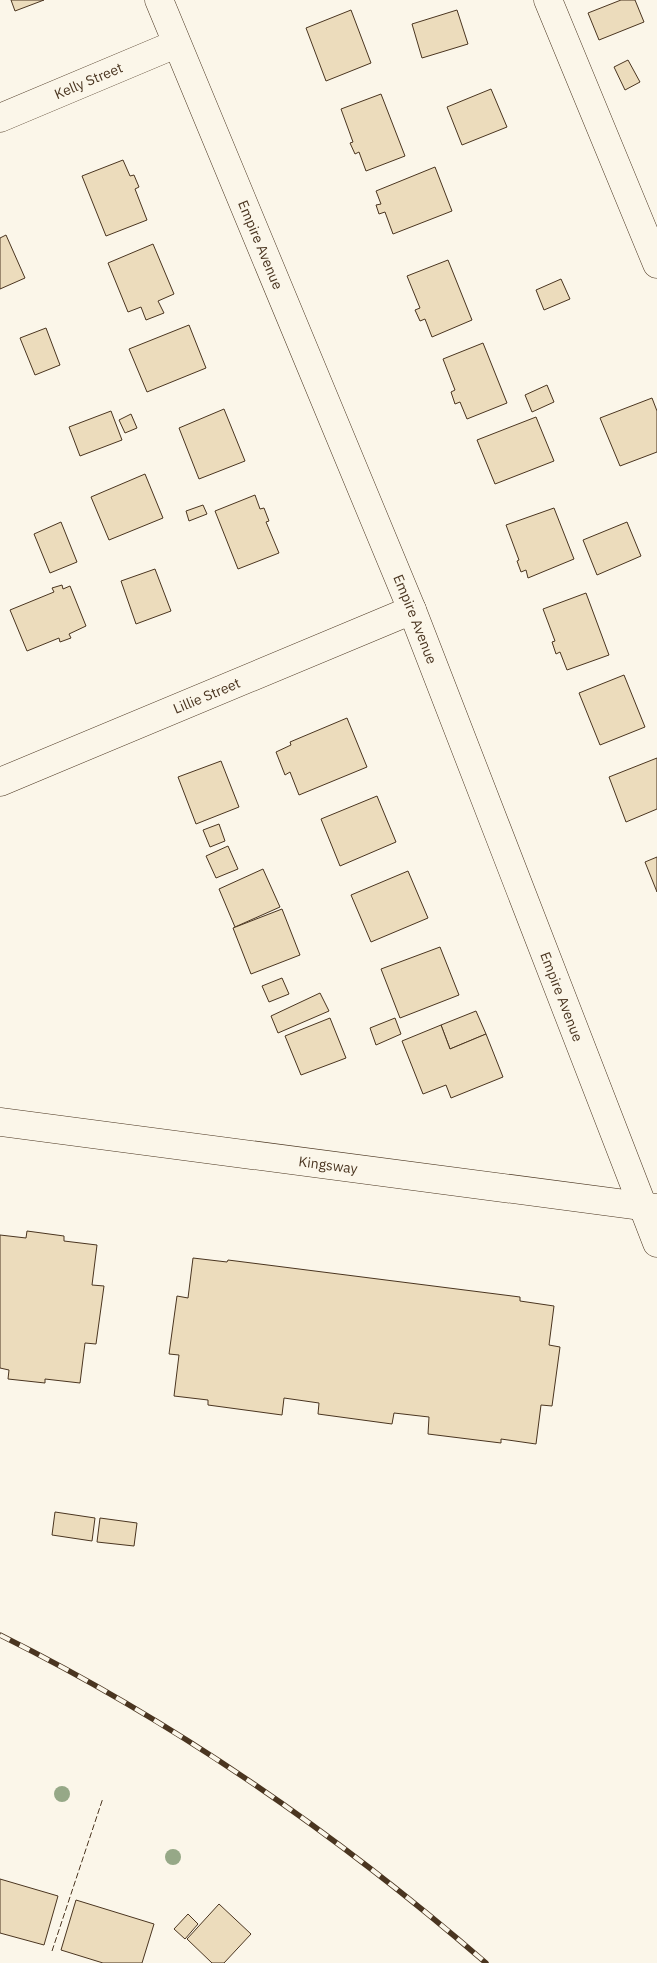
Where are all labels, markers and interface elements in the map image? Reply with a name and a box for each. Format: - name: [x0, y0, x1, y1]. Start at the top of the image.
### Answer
- street label: Kelly Street: [52, 58, 125, 103]
- street label: Empire Avenue: [234, 198, 287, 292]
- street label: Empire Avenue: [389, 572, 441, 667]
- street label: Lillie Street: [170, 674, 243, 718]
- street label: Empire Avenue: [536, 949, 587, 1044]
- street label: Kingsway: [298, 1152, 359, 1178]

